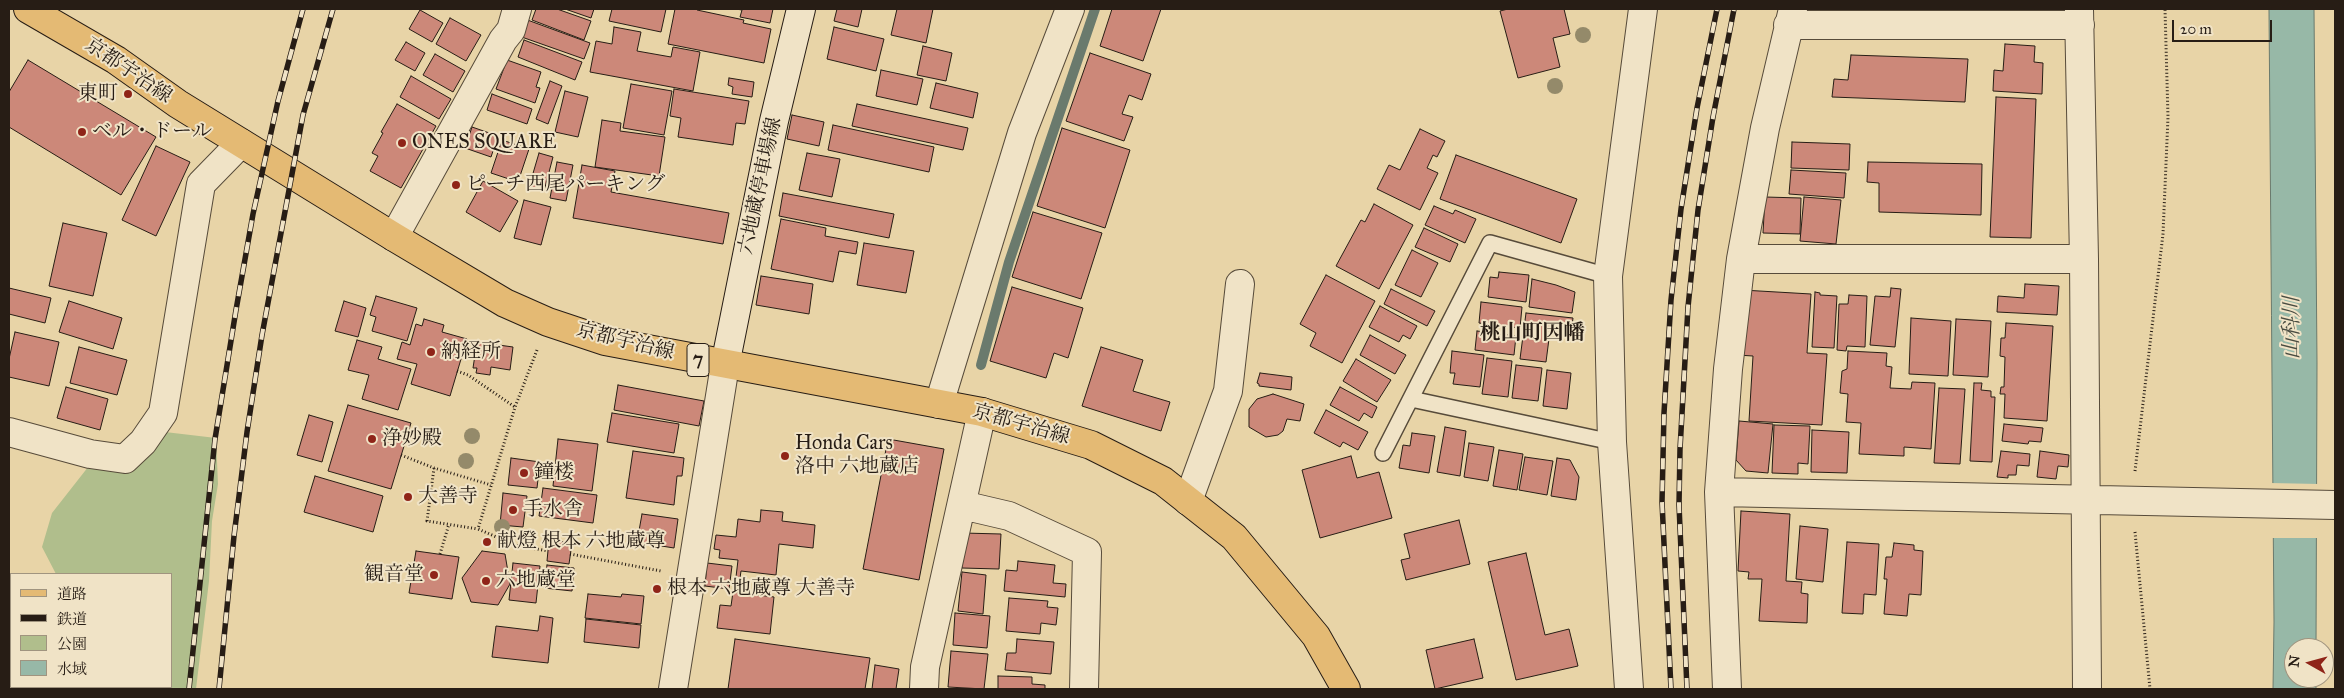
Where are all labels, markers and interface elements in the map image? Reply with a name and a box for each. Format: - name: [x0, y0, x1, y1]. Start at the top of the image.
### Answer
- scale bar: [2174, 10, 2274, 42]
- text: 20 m: [2180, 20, 2212, 38]
- street label: 京都宇治線: [80, 33, 176, 109]
- place label: 東町: [78, 82, 118, 106]
- marker: 東町: [122, 88, 134, 100]
- street label: 六地蔵停車場線: [735, 115, 787, 257]
- place label: ベル・ドール: [92, 120, 212, 144]
- marker: ベル・ドール: [76, 126, 88, 138]
- place label: ONES SQUARE: [412, 131, 556, 155]
- marker: ONES SQUARE: [396, 137, 408, 149]
- place label: ピーチ西尾パーキング: [466, 173, 665, 197]
- marker: ピーチ西尾パーキング: [450, 179, 462, 191]
- water label: 山科川: [2280, 297, 2306, 359]
- street label: 京都宇治線: [574, 318, 676, 366]
- district label: 桃山町因幡: [1480, 321, 1584, 347]
- place label: 納経所: [441, 340, 501, 364]
- road number: 7: [687, 344, 709, 376]
- marker: 納経所: [425, 346, 437, 358]
- street label: 京都宇治線: [970, 400, 1072, 450]
- place label: 浄妙殿: [382, 427, 442, 451]
- place label: Honda Cars 洛中 六地蔵店: [795, 432, 919, 479]
- marker: 浄妙殿: [366, 433, 378, 445]
- marker: Honda Cars 洛中 六地蔵店: [779, 450, 791, 462]
- place label: 鐘楼: [534, 461, 574, 485]
- marker: 鐘楼: [518, 467, 530, 479]
- place label: 大善寺: [418, 485, 478, 509]
- marker: 大善寺: [402, 491, 414, 503]
- place label: 手水舎: [523, 498, 583, 522]
- marker: 手水舎: [507, 504, 519, 516]
- place label: 献燈 根本 六地蔵尊: [497, 530, 666, 554]
- marker: 献燈 根本 六地蔵尊: [481, 536, 493, 548]
- place label: 観音堂: [364, 563, 424, 587]
- marker: 観音堂: [428, 569, 440, 581]
- place label: 六地蔵堂: [496, 569, 576, 593]
- legend: [10, 573, 172, 688]
- marker: 六地蔵堂: [480, 575, 492, 587]
- place label: 根本 六地蔵尊 大善寺: [667, 577, 856, 601]
- marker: 根本 六地蔵尊 大善寺: [651, 583, 663, 595]
- text: 道路: [57, 585, 87, 603]
- text: 鉄道: [57, 610, 87, 628]
- text: 公園: [57, 635, 87, 653]
- north arrow: [2284, 638, 2334, 688]
- text: N: [2285, 654, 2304, 668]
- text: 水域: [57, 660, 87, 678]

